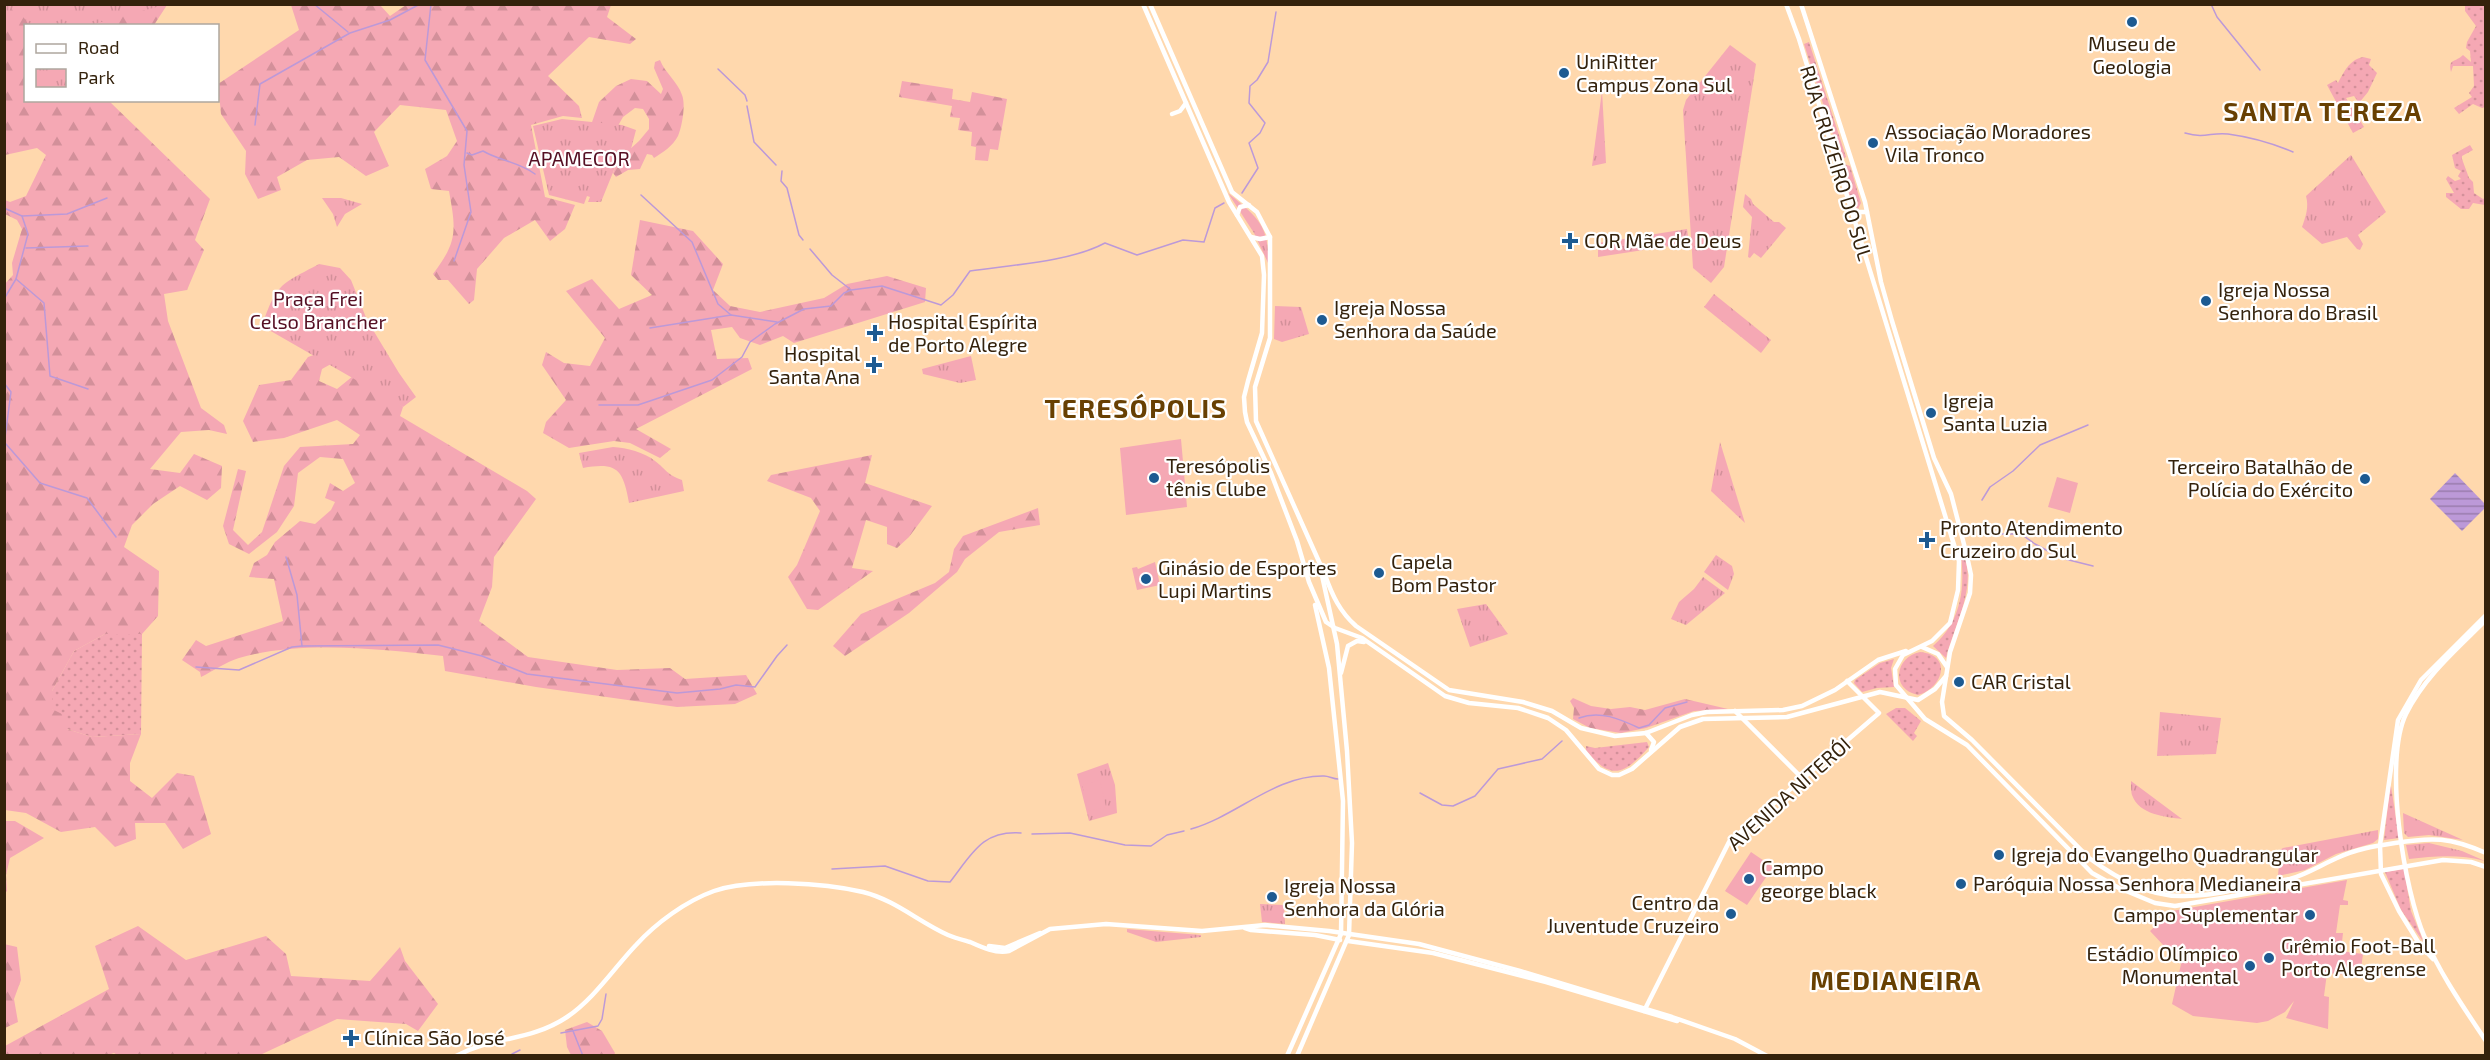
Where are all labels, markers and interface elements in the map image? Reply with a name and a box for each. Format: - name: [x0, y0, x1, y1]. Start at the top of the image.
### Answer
- marker: Museu de Geologia: [2125, 15, 2139, 29]
- legend: [24, 24, 219, 102]
- place label: Museu de Geologia: [2088, 31, 2176, 78]
- text: Road: [78, 36, 119, 58]
- place label: UniRitter Campus Zona Sul: [1576, 49, 1732, 96]
- street label: RUA CRUZEIRO DO SUL: [1796, 62, 1878, 263]
- text: Park: [78, 66, 115, 88]
- marker: UniRitter Campus Zona Sul: [1557, 66, 1571, 80]
- district label: SANTA TEREZA: [2223, 95, 2423, 126]
- place label: Associação Moradores Vila Tronco: [1885, 119, 2091, 166]
- marker: Associação Moradores Vila Tronco: [1866, 136, 1880, 150]
- park label: APAMECOR: [528, 146, 630, 170]
- place label: COR Mãe de Deus: [1584, 228, 1741, 252]
- marker: COR Mãe de Deus: [1561, 232, 1579, 250]
- place label: Igreja Nossa Senhora do Brasil: [2218, 277, 2378, 324]
- park label: Praça Frei Celso Brancher: [249, 286, 387, 333]
- marker: Igreja Nossa Senhora do Brasil: [2199, 294, 2213, 308]
- place label: Igreja Nossa Senhora da Saúde: [1334, 295, 1497, 342]
- place label: Hospital Espírita de Porto Alegre: [888, 309, 1037, 356]
- marker: Igreja Nossa Senhora da Saúde: [1315, 313, 1329, 327]
- marker: Hospital Espírita de Porto Alegre: [866, 324, 884, 342]
- place label: Hospital Santa Ana: [769, 341, 860, 388]
- marker: Hospital Santa Ana: [865, 356, 883, 374]
- place label: Igreja Santa Luzia: [1943, 388, 2048, 435]
- district label: TERESÓPOLIS: [1045, 392, 1227, 423]
- marker: Igreja Santa Luzia: [1924, 406, 1938, 420]
- place label: Teresópolis tênis Clube: [1166, 453, 1270, 500]
- place label: Terceiro Batalhão de Polícia do Exército: [2168, 454, 2353, 501]
- marker: Teresópolis tênis Clube: [1147, 471, 1161, 485]
- marker: Terceiro Batalhão de Polícia do Exército: [2358, 472, 2372, 486]
- place label: Pronto Atendimento Cruzeiro do Sul: [1940, 515, 2123, 562]
- marker: Pronto Atendimento Cruzeiro do Sul: [1918, 531, 1936, 549]
- place label: Capela Bom Pastor: [1391, 549, 1497, 596]
- place label: Ginásio de Esportes Lupi Martins: [1158, 555, 1337, 602]
- marker: Capela Bom Pastor: [1372, 566, 1386, 580]
- marker: Ginásio de Esportes Lupi Martins: [1139, 572, 1153, 586]
- place label: CAR Cristal: [1971, 669, 2071, 693]
- marker: CAR Cristal: [1952, 675, 1966, 689]
- street label: AVENIDA NITERÓI: [1722, 732, 1855, 855]
- place label: Igreja do Evangelho Quadrangular: [2011, 842, 2318, 866]
- marker: Igreja do Evangelho Quadrangular: [1992, 848, 2006, 862]
- place label: Campo george black: [1761, 855, 1877, 902]
- place label: Paróquia Nossa Senhora Medianeira: [1973, 871, 2301, 895]
- marker: Campo george black: [1742, 872, 1756, 886]
- place label: Igreja Nossa Senhora da Glória: [1284, 873, 1445, 920]
- marker: Paróquia Nossa Senhora Medianeira: [1954, 877, 1968, 891]
- marker: Igreja Nossa Senhora da Glória: [1265, 890, 1279, 904]
- place label: Centro da Juventude Cruzeiro: [1546, 890, 1719, 937]
- place label: Campo Suplementar: [2113, 902, 2298, 926]
- marker: Centro da Juventude Cruzeiro: [1724, 907, 1738, 921]
- marker: Campo Suplementar: [2303, 908, 2317, 922]
- place label: Grêmio Foot-Ball Porto Alegrense: [2281, 933, 2435, 980]
- place label: Estádio Olímpico Monumental: [2086, 941, 2238, 988]
- marker: Grêmio Foot-Ball Porto Alegrense: [2262, 951, 2276, 965]
- marker: Estádio Olímpico Monumental: [2243, 959, 2257, 973]
- district label: MEDIANEIRA: [1810, 964, 1982, 995]
- place label: Clínica São José: [364, 1025, 505, 1049]
- marker: Clínica São José: [342, 1029, 360, 1047]

